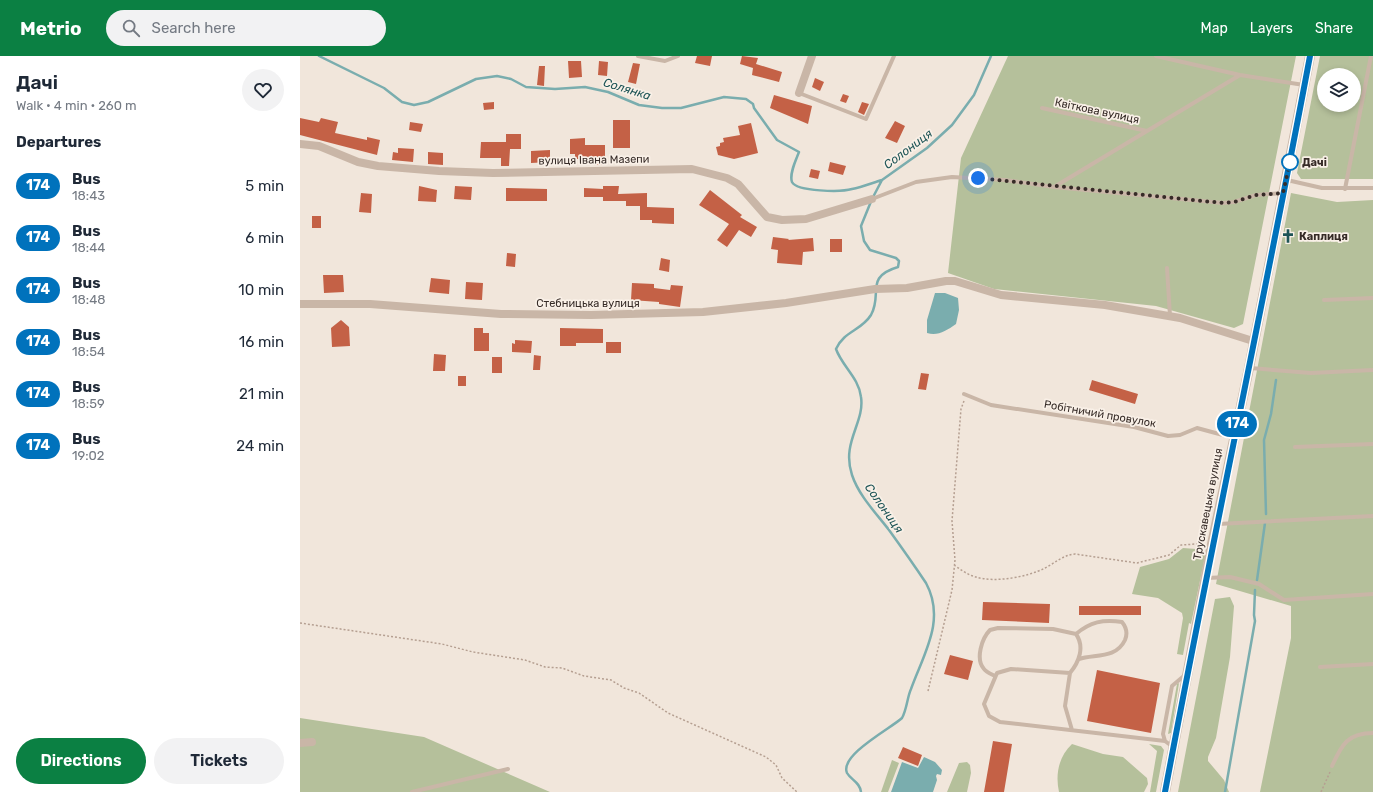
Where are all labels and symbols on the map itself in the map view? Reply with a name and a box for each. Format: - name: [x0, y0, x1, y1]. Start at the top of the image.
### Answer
- water label: Солянка: [602, 75, 652, 103]
- street label: Квіткова вулиця: [1054, 96, 1140, 126]
- water label: Солониця: [881, 126, 935, 172]
- street label: вулиця Івана Мазепи: [538, 153, 650, 167]
- marker: Дачі: [1281, 153, 1299, 171]
- place label: Дачі: [1302, 156, 1327, 169]
- your location: [968, 168, 988, 188]
- church icon: Каплиця: [1280, 228, 1296, 244]
- place label: Каплиця: [1299, 230, 1348, 243]
- street label: Стебницька вулиця: [536, 297, 640, 310]
- street label: Робітничий провулок: [1043, 398, 1157, 430]
- line badge: 174: [1214, 411, 1260, 437]
- street label: Трускавецька вулиця: [1191, 447, 1225, 561]
- water label: Солониця: [862, 481, 906, 536]

